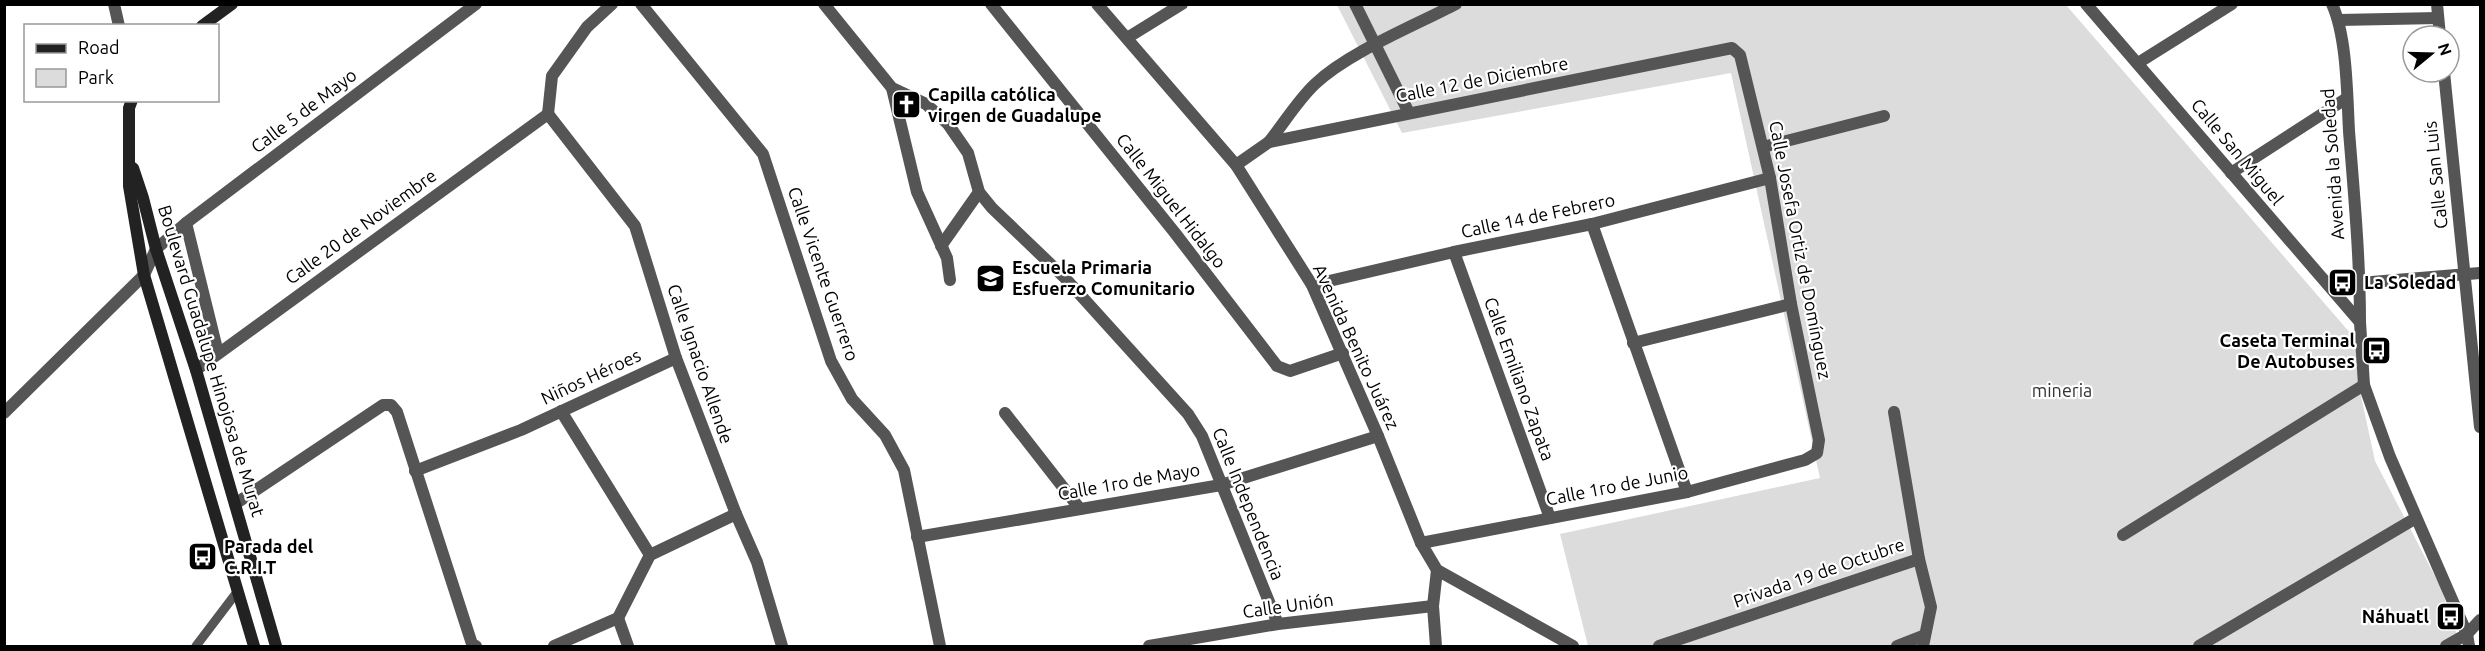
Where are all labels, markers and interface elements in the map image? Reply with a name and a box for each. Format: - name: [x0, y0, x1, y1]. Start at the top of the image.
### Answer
- legend: [24, 24, 219, 102]
- north arrow: [2401, 24, 2461, 84]
- text: Road: [78, 37, 120, 57]
- text: N: [2435, 41, 2456, 58]
- street label: Calle 12 de Diciembre: [1394, 52, 1570, 106]
- street label: Calle 5 de Mayo: [247, 64, 360, 156]
- text: Park: [78, 67, 114, 87]
- place label: Capilla católica virgen de Guadalupe: [928, 84, 1102, 125]
- street label: Avenida la Soledad: [2317, 88, 2347, 240]
- church icon: Capilla católica virgen de Guadalupe: [891, 89, 923, 121]
- street label: Calle San Miguel: [2188, 94, 2288, 209]
- street label: Calle Josefa Ortiz de Domínguez: [1766, 119, 1836, 381]
- street label: Calle San Luis: [2419, 120, 2451, 230]
- street label: Calle Miguel Hidalgo: [1113, 129, 1231, 272]
- street label: Calle 20 de Noviembre: [281, 165, 440, 288]
- street label: Calle Vicente Guerrero: [785, 184, 863, 363]
- street label: Calle 14 de Febrero: [1459, 189, 1617, 241]
- street label: Boulevard Guadalupe Hinojosa de Murat: [155, 203, 269, 519]
- place label: Escuela Primaria Esfuerzo Comunitario: [1012, 257, 1195, 298]
- street label: Avenida Benito Juárez: [1310, 261, 1404, 432]
- school or university icon: Escuela Primaria Esfuerzo Comunitario: [975, 262, 1007, 294]
- bus stop icon: La Soledad: [2327, 267, 2359, 299]
- place label: La Soledad: [2364, 272, 2456, 292]
- street label: Calle Ignacio Allende: [664, 281, 738, 446]
- street label: Calle Emiliano Zapata: [1481, 294, 1559, 463]
- place label: Caseta Terminal De Autobuses: [2220, 330, 2356, 371]
- bus stop icon: Caseta Terminal De Autobuses: [2360, 335, 2392, 367]
- street label: Niños Héroes: [538, 344, 644, 408]
- park label: mineria: [2032, 380, 2092, 400]
- street label: Calle Independencia: [1209, 424, 1289, 583]
- street label: Calle 1ro de Mayo: [1056, 459, 1201, 503]
- street label: Calle 1ro de Junio: [1544, 461, 1690, 509]
- street label: Privada 19 de Octubre: [1730, 533, 1907, 611]
- place label: Parada del C.R.I.T: [224, 536, 314, 577]
- bus stop icon: Parada del C.R.I.T: [187, 541, 219, 573]
- street label: Calle Unión: [1241, 589, 1335, 621]
- bus stop icon: Náhuatl: [2434, 601, 2466, 633]
- place label: Náhuatl: [2362, 606, 2430, 626]

